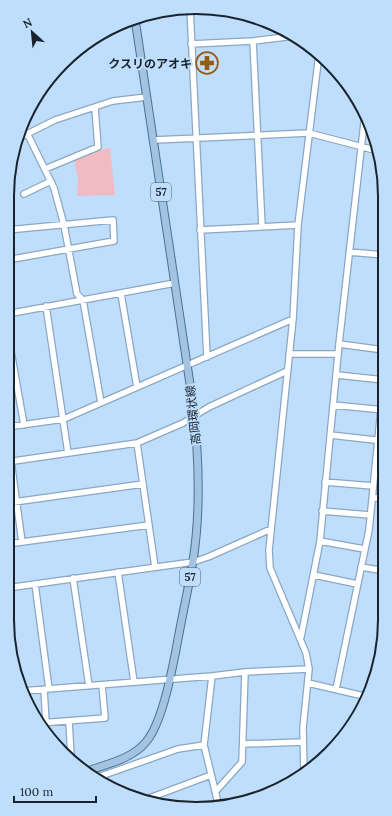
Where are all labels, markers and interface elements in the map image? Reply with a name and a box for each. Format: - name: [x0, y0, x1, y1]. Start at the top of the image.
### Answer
- north arrow: [12, 12, 52, 52]
- text: N: [20, 15, 35, 31]
- pharmacy icon: クスリのアオキ: [194, 50, 220, 76]
- place label: クスリのアオキ: [108, 56, 192, 71]
- road number: 57: [151, 183, 171, 201]
- street label: 高岡環状線: [182, 384, 204, 446]
- road number: 57: [180, 568, 200, 586]
- scale bar: [14, 778, 96, 804]
- text: 100 m: [20, 784, 53, 799]

